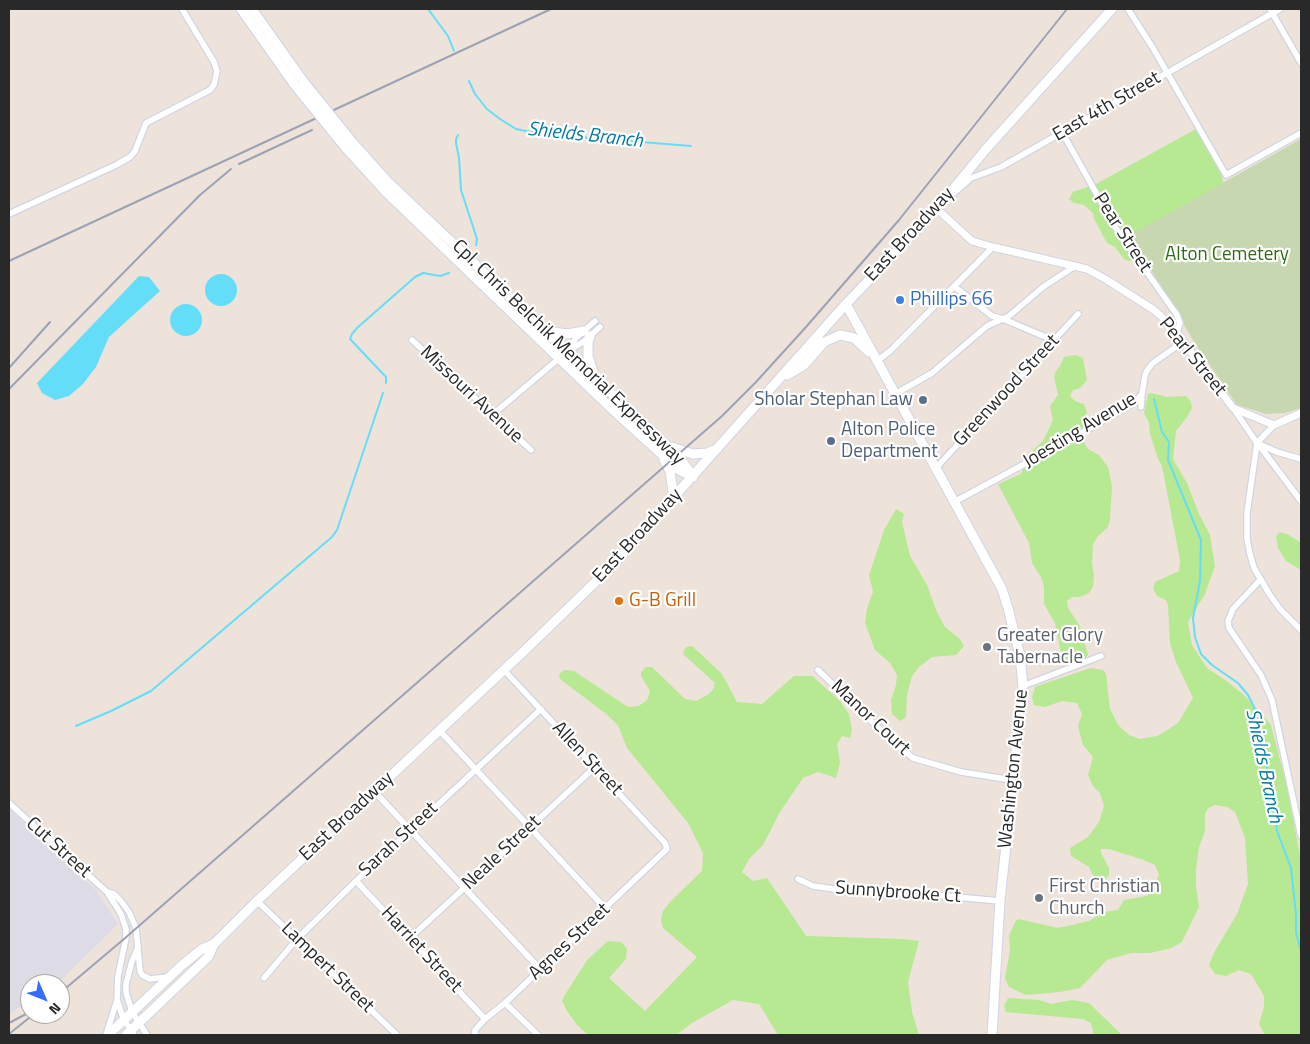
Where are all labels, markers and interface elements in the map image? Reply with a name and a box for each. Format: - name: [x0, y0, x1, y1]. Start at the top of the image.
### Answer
- street label: East 4th Street: [1049, 67, 1165, 147]
- water label: Shields Branch: [526, 118, 644, 154]
- street label: East Broadway: [861, 183, 959, 287]
- street label: Pear Street: [1088, 189, 1156, 277]
- street label: Cpl. Chris Belchik Memorial Expressway: [447, 235, 689, 471]
- park label: Alton Cemetery: [1165, 244, 1289, 266]
- place label: Phillips 66: [910, 289, 993, 311]
- marker: Phillips 66: [894, 294, 906, 306]
- street label: Pearl Street: [1153, 313, 1231, 401]
- street label: Greenwood Street: [949, 330, 1065, 452]
- street label: Missouri Avenue: [415, 342, 527, 448]
- street label: Joesting Avenue: [1019, 388, 1141, 474]
- place label: Sholar Stephan Law: [754, 389, 913, 411]
- marker: Sholar Stephan Law: [917, 394, 929, 406]
- place label: Alton Police Department: [841, 419, 938, 463]
- marker: Alton Police Department: [825, 435, 837, 447]
- street label: East Broadway: [589, 484, 687, 588]
- place label: G-B Grill: [629, 590, 696, 612]
- marker: G-B Grill: [613, 595, 625, 607]
- place label: Greater Glory Tabernacle: [997, 625, 1103, 669]
- marker: Greater Glory Tabernacle: [981, 641, 993, 653]
- street label: Manor Court: [826, 676, 914, 760]
- street label: Washington Avenue: [994, 688, 1034, 850]
- water label: Shields Branch: [1239, 707, 1287, 825]
- street label: Allen Street: [547, 717, 627, 801]
- street label: East Broadway: [295, 768, 399, 866]
- street label: Sarah Street: [355, 798, 443, 882]
- street label: Neale Street: [458, 811, 546, 895]
- street label: Cut Street: [21, 813, 95, 883]
- place label: First Christian Church: [1049, 876, 1160, 920]
- street label: Sunnybrooke Ct: [834, 877, 962, 909]
- marker: First Christian Church: [1033, 892, 1045, 904]
- street label: Agnes Street: [525, 899, 615, 985]
- street label: Harriet Street: [375, 902, 467, 998]
- street label: Lampert Street: [276, 918, 378, 1018]
- north arrow: [20, 974, 70, 1024]
- text: N: [45, 998, 66, 1020]

